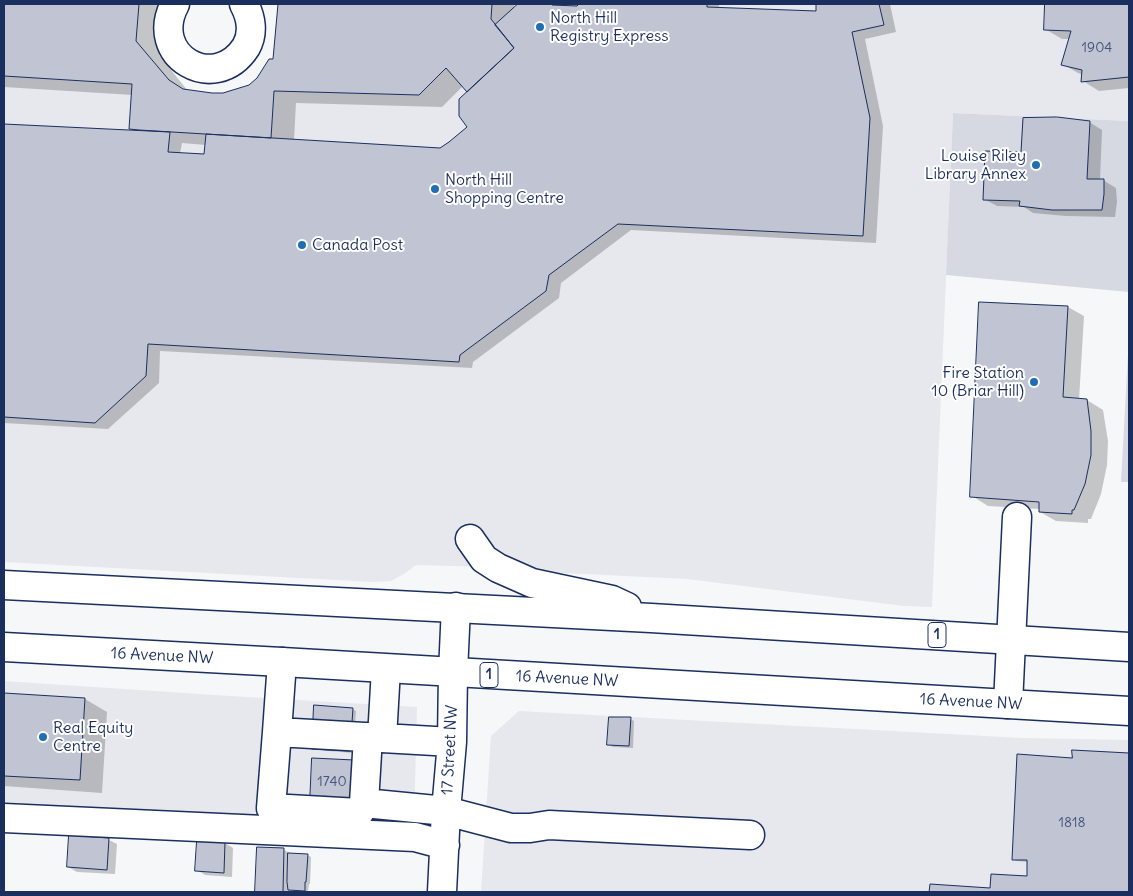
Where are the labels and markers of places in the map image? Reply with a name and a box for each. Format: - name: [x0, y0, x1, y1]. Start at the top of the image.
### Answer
- place label: North Hill Registry Express: [550, 8, 669, 46]
- marker: North Hill Registry Express: [534, 21, 546, 33]
- place label: Louise Riley Library Annex: [925, 146, 1026, 184]
- marker: Louise Riley Library Annex: [1030, 159, 1042, 171]
- place label: North Hill Shopping Centre: [445, 170, 564, 208]
- marker: North Hill Shopping Centre: [429, 183, 441, 195]
- place label: Canada Post: [312, 235, 403, 255]
- marker: Canada Post: [296, 239, 308, 251]
- place label: Fire Station 10 (Briar Hill): [931, 363, 1024, 401]
- marker: Fire Station 10 (Briar Hill): [1028, 376, 1040, 388]
- place label: Real Equity Centre: [53, 718, 133, 756]
- marker: Real Equity Centre: [37, 731, 49, 743]

